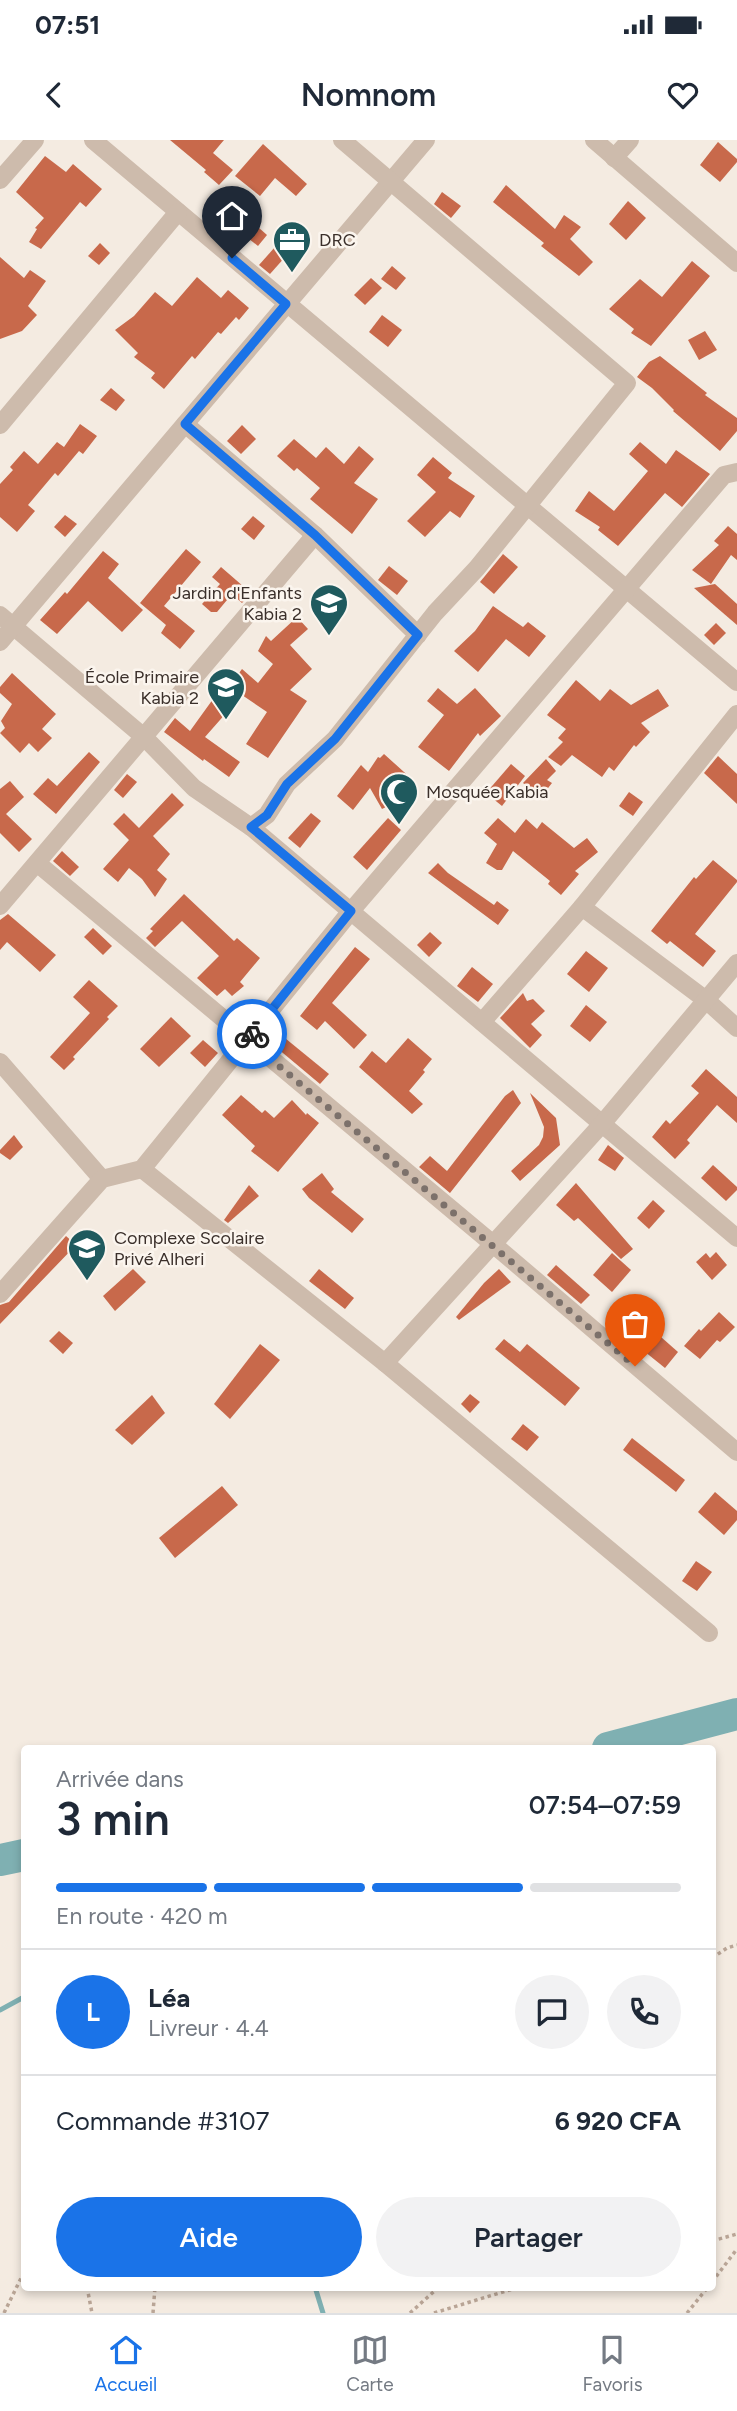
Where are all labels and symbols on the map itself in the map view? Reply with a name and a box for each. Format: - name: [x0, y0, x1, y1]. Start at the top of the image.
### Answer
- pin: [202, 186, 262, 258]
- office icon: DRC: [271, 219, 313, 274]
- place label: DRC: [319, 229, 356, 251]
- place label: Jardin d'Enfants Kabia 2: [172, 582, 302, 625]
- school or university icon: Jardin d'Enfants Kabia 2: [308, 582, 350, 637]
- place label: École Primaire Kabia 2: [85, 666, 199, 709]
- school or university icon: École Primaire Kabia 2: [205, 666, 247, 721]
- mosque icon: Mosquée Kabia: [378, 771, 420, 826]
- place label: Mosquée Kabia: [426, 781, 549, 803]
- courier: [217, 999, 287, 1069]
- school or university icon: Complexe Scolaire Privé Alheri: [66, 1227, 108, 1282]
- place label: Complexe Scolaire Privé Alheri: [114, 1227, 264, 1270]
- pin: [605, 1294, 665, 1366]

